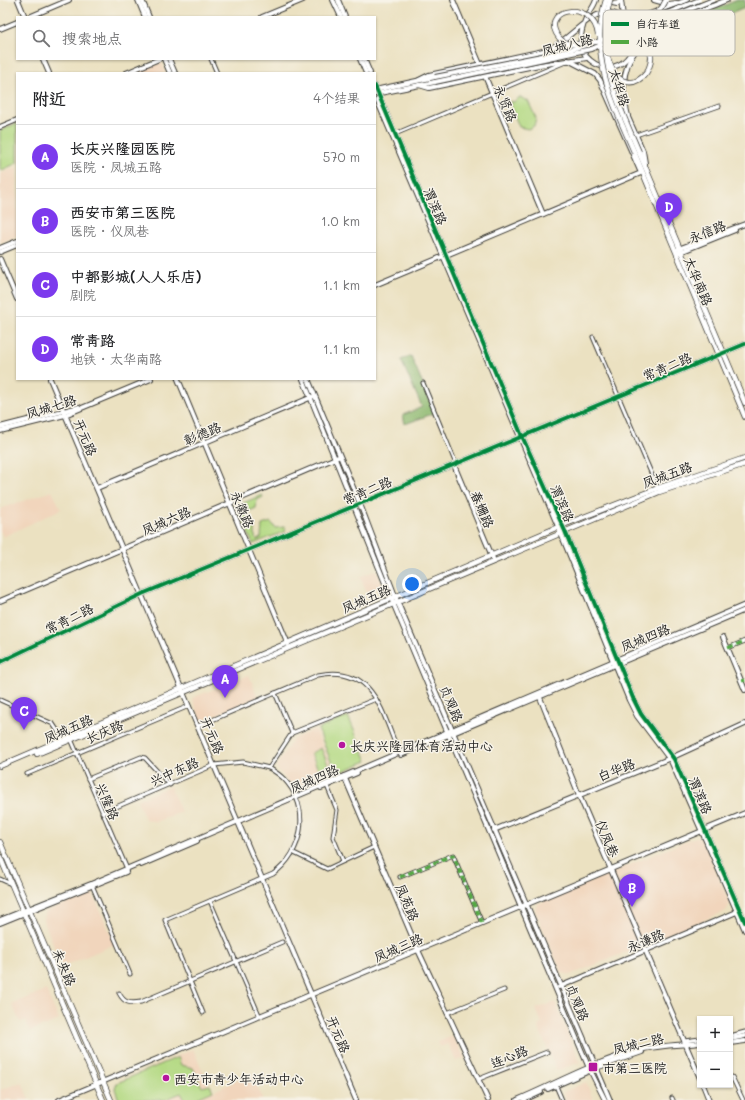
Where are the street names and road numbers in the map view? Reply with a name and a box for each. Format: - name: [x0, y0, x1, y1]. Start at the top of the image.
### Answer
- street label: 凤城八路: [540, 29, 594, 59]
- street label: 太华路: [606, 66, 634, 108]
- street label: 永贤路: [491, 82, 521, 124]
- street label: 渭滨路: [421, 185, 451, 227]
- street label: 永信路: [686, 216, 728, 246]
- street label: 太华南路: [681, 254, 717, 308]
- street label: 常青二路: [640, 348, 694, 384]
- street label: 凤城七路: [24, 390, 78, 422]
- street label: 开元路: [71, 416, 101, 458]
- street label: 彰德路: [181, 418, 223, 448]
- street label: 凤城五路: [640, 457, 694, 491]
- street label: 常青二路: [340, 472, 394, 508]
- street label: 渭滨路: [547, 482, 579, 524]
- street label: 永徽路: [228, 488, 258, 530]
- street label: 春姗路: [468, 488, 498, 530]
- street label: 凤城六路: [139, 502, 193, 538]
- street label: 凤城五路: [339, 580, 393, 616]
- street label: 常青二路: [42, 599, 96, 637]
- street label: 凤城四路: [618, 619, 672, 655]
- street label: 贞观路: [437, 682, 467, 724]
- street label: 凤城五路: [41, 710, 95, 746]
- street label: 开元路: [198, 714, 228, 756]
- street label: 长庆路: [83, 716, 125, 746]
- street label: 兴中东路: [147, 753, 201, 789]
- street label: 白华路: [595, 754, 637, 784]
- street label: 凤城四路: [287, 760, 341, 796]
- street label: 渭滨路: [686, 774, 716, 816]
- street label: 兴隆路: [93, 780, 123, 822]
- street label: 仪凤巷: [593, 817, 623, 859]
- street label: 凤苑路: [393, 881, 423, 923]
- street label: 永谦路: [624, 925, 666, 955]
- street label: 凤城三路: [371, 929, 425, 965]
- street label: 未央路: [50, 946, 80, 988]
- street label: 贞观路: [563, 981, 593, 1023]
- street label: 开元路: [324, 1013, 354, 1055]
- street label: 凤城二路: [611, 1029, 665, 1057]
- street label: 连心路: [488, 1041, 530, 1071]

